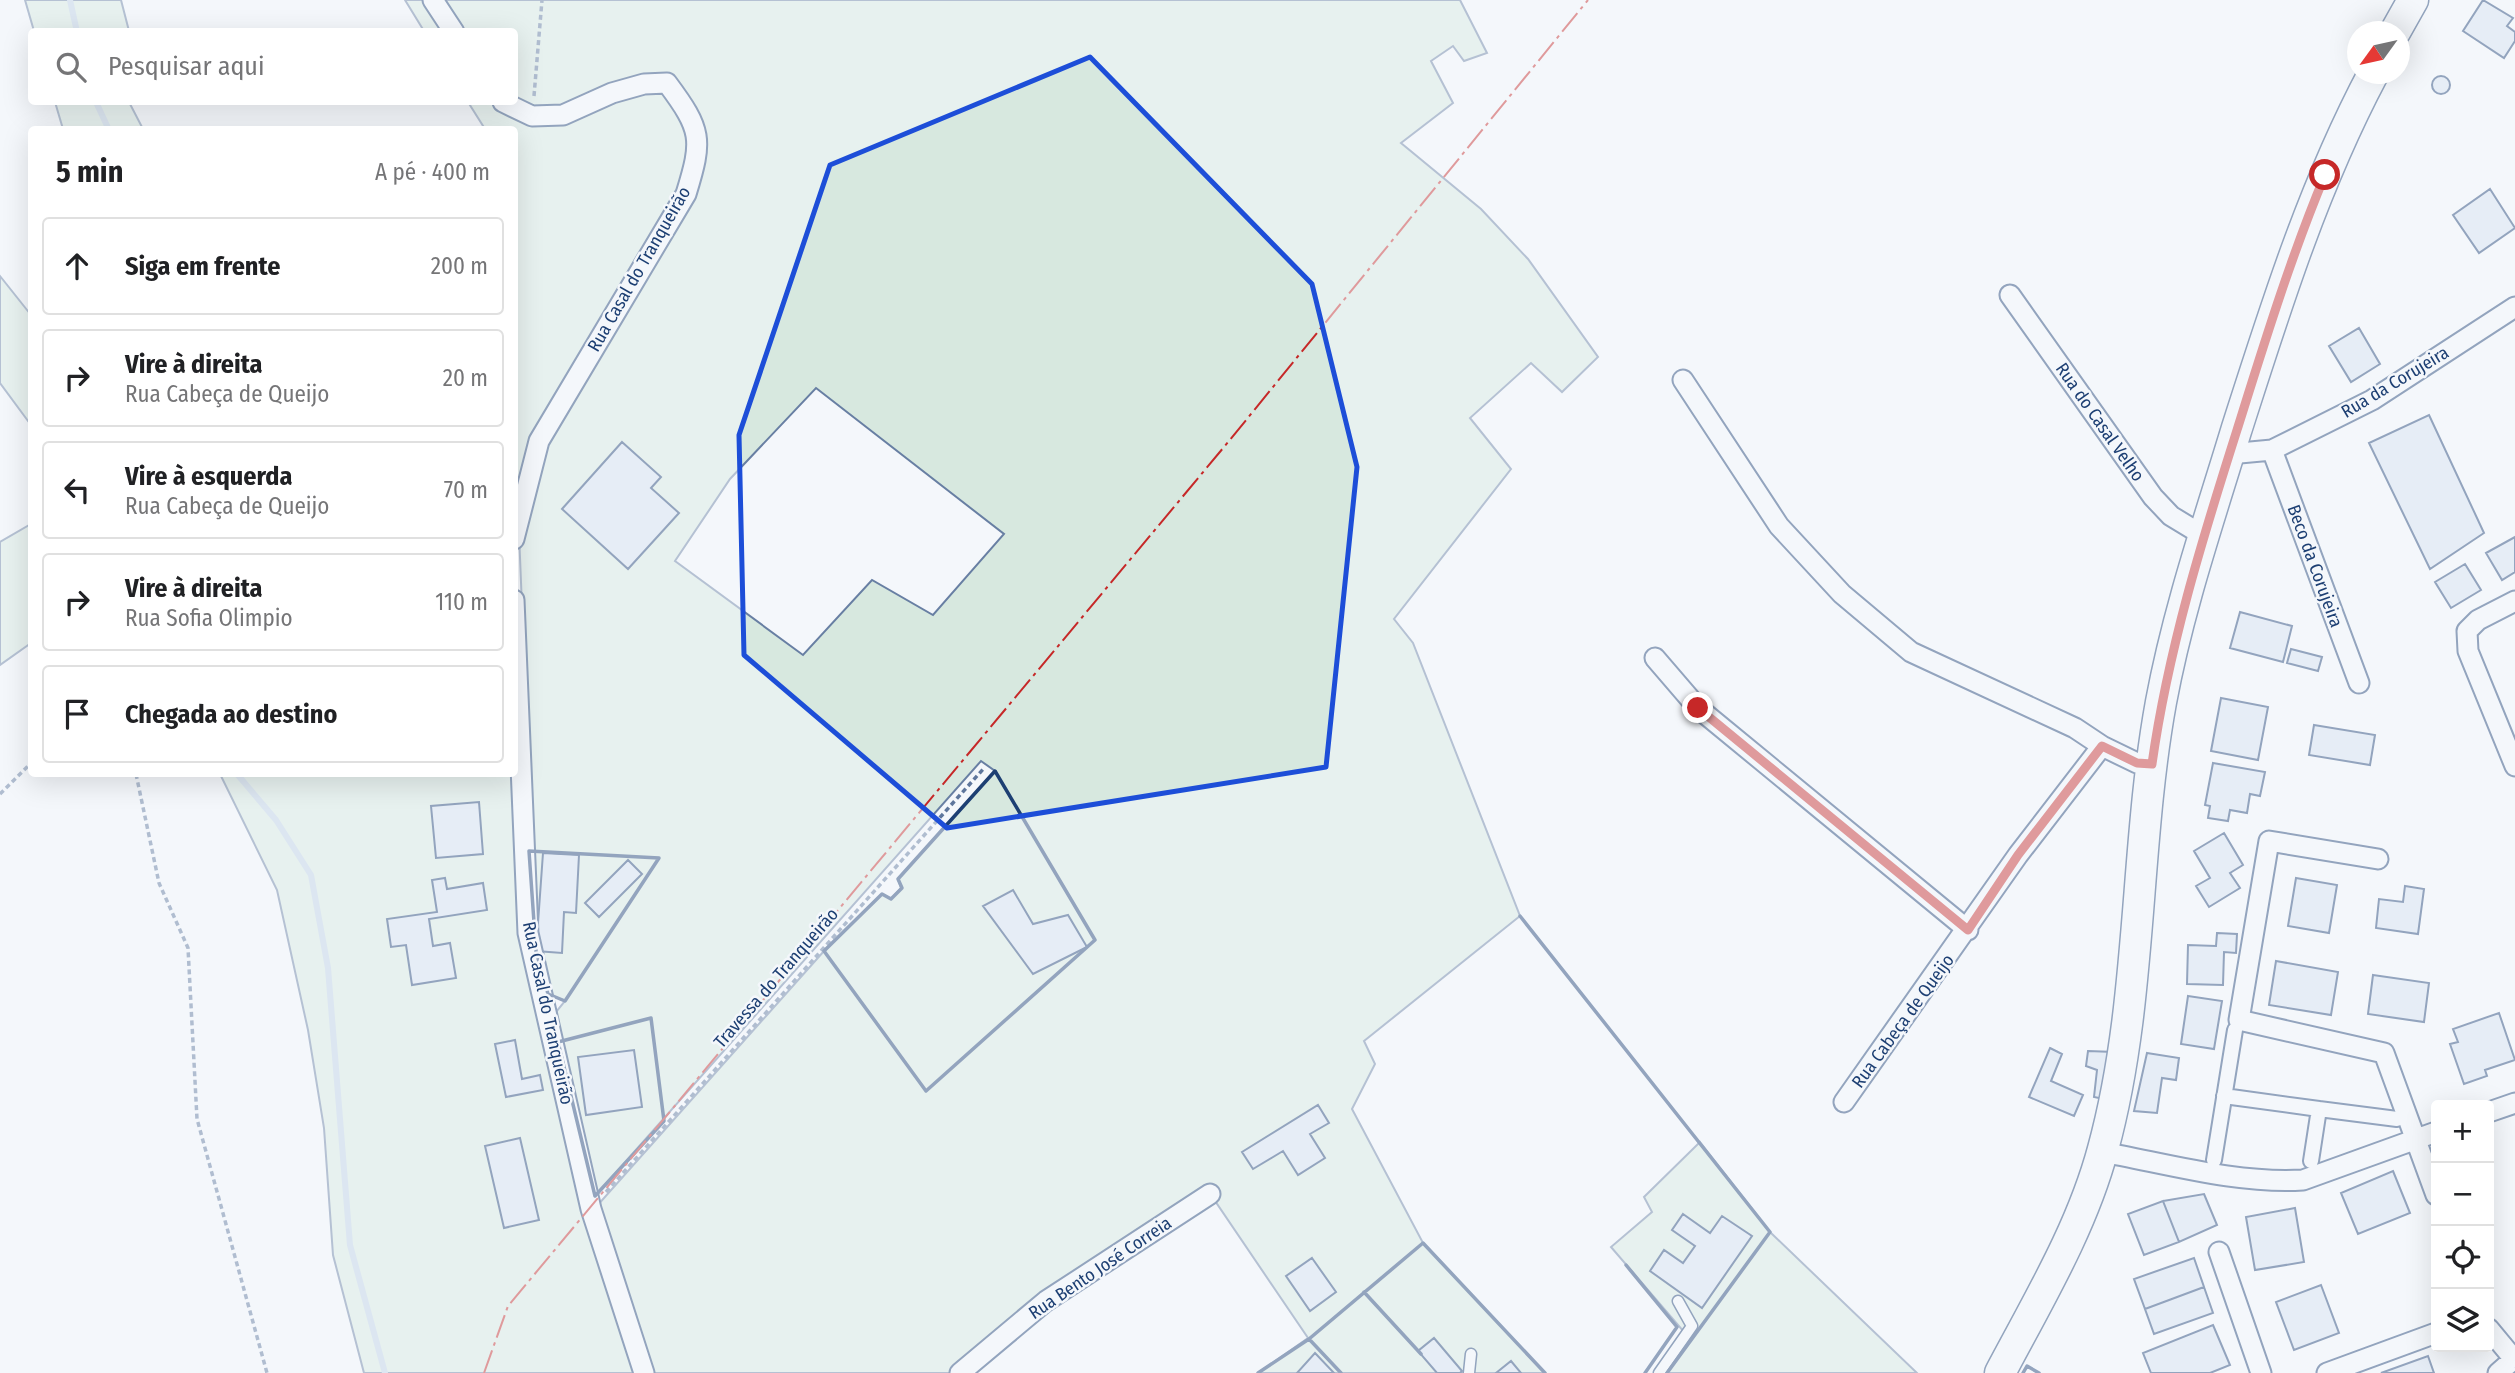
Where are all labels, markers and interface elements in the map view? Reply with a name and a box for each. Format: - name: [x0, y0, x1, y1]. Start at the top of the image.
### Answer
- north arrow: [2347, 21, 2410, 84]
- search box: [28, 28, 518, 105]
- icon: search: [52, 48, 90, 86]
- text: Pesquisar aqui: [108, 51, 265, 82]
- text: 5 min: [56, 154, 123, 190]
- text: A pé · 400 m: [375, 158, 490, 186]
- route start: [2309, 159, 2340, 190]
- street label: Rua Casal do Tranqueirão: [583, 183, 695, 355]
- icon: ahead: [58, 247, 96, 285]
- text: Siga em frente: [125, 251, 280, 282]
- text: 200 m: [431, 252, 488, 280]
- street label: Rua da Corujeira: [2337, 341, 2453, 423]
- text: Vire à direita: [125, 349, 263, 380]
- street label: Rua do Casal Velho: [2051, 358, 2149, 486]
- icon: right: [58, 359, 96, 397]
- text: 20 m: [443, 364, 488, 392]
- text: Rua Cabeça de Queijo: [125, 380, 329, 408]
- text: Vire à esquerda: [125, 461, 292, 492]
- icon: left: [58, 471, 96, 509]
- text: 70 m: [444, 476, 488, 504]
- text: Rua Cabeça de Queijo: [125, 492, 329, 520]
- street label: Beco da Corujeira: [2283, 502, 2347, 631]
- text: Vire à direita: [125, 573, 263, 604]
- icon: right: [58, 583, 96, 621]
- text: 110 m: [435, 588, 488, 616]
- text: Rua Sofia Olimpio: [125, 604, 293, 632]
- route end: [1682, 692, 1713, 723]
- icon: arrive: [58, 695, 96, 733]
- text: Chegada ao destino: [125, 699, 337, 730]
- street label: Travessa do Tranqueirão: [709, 903, 843, 1053]
- street label: Rua Casal do Tranqueirão: [518, 919, 578, 1107]
- street label: Rua Cabeça de Queijo: [1847, 950, 1959, 1092]
- map controls: [2431, 1100, 2494, 1352]
- button: +: [2431, 1100, 2494, 1163]
- button: −: [2431, 1163, 2494, 1226]
- street label: Rua Bento José Correia: [1024, 1212, 1176, 1324]
- button: locate: [2431, 1226, 2494, 1289]
- button: layers: [2431, 1289, 2494, 1352]

